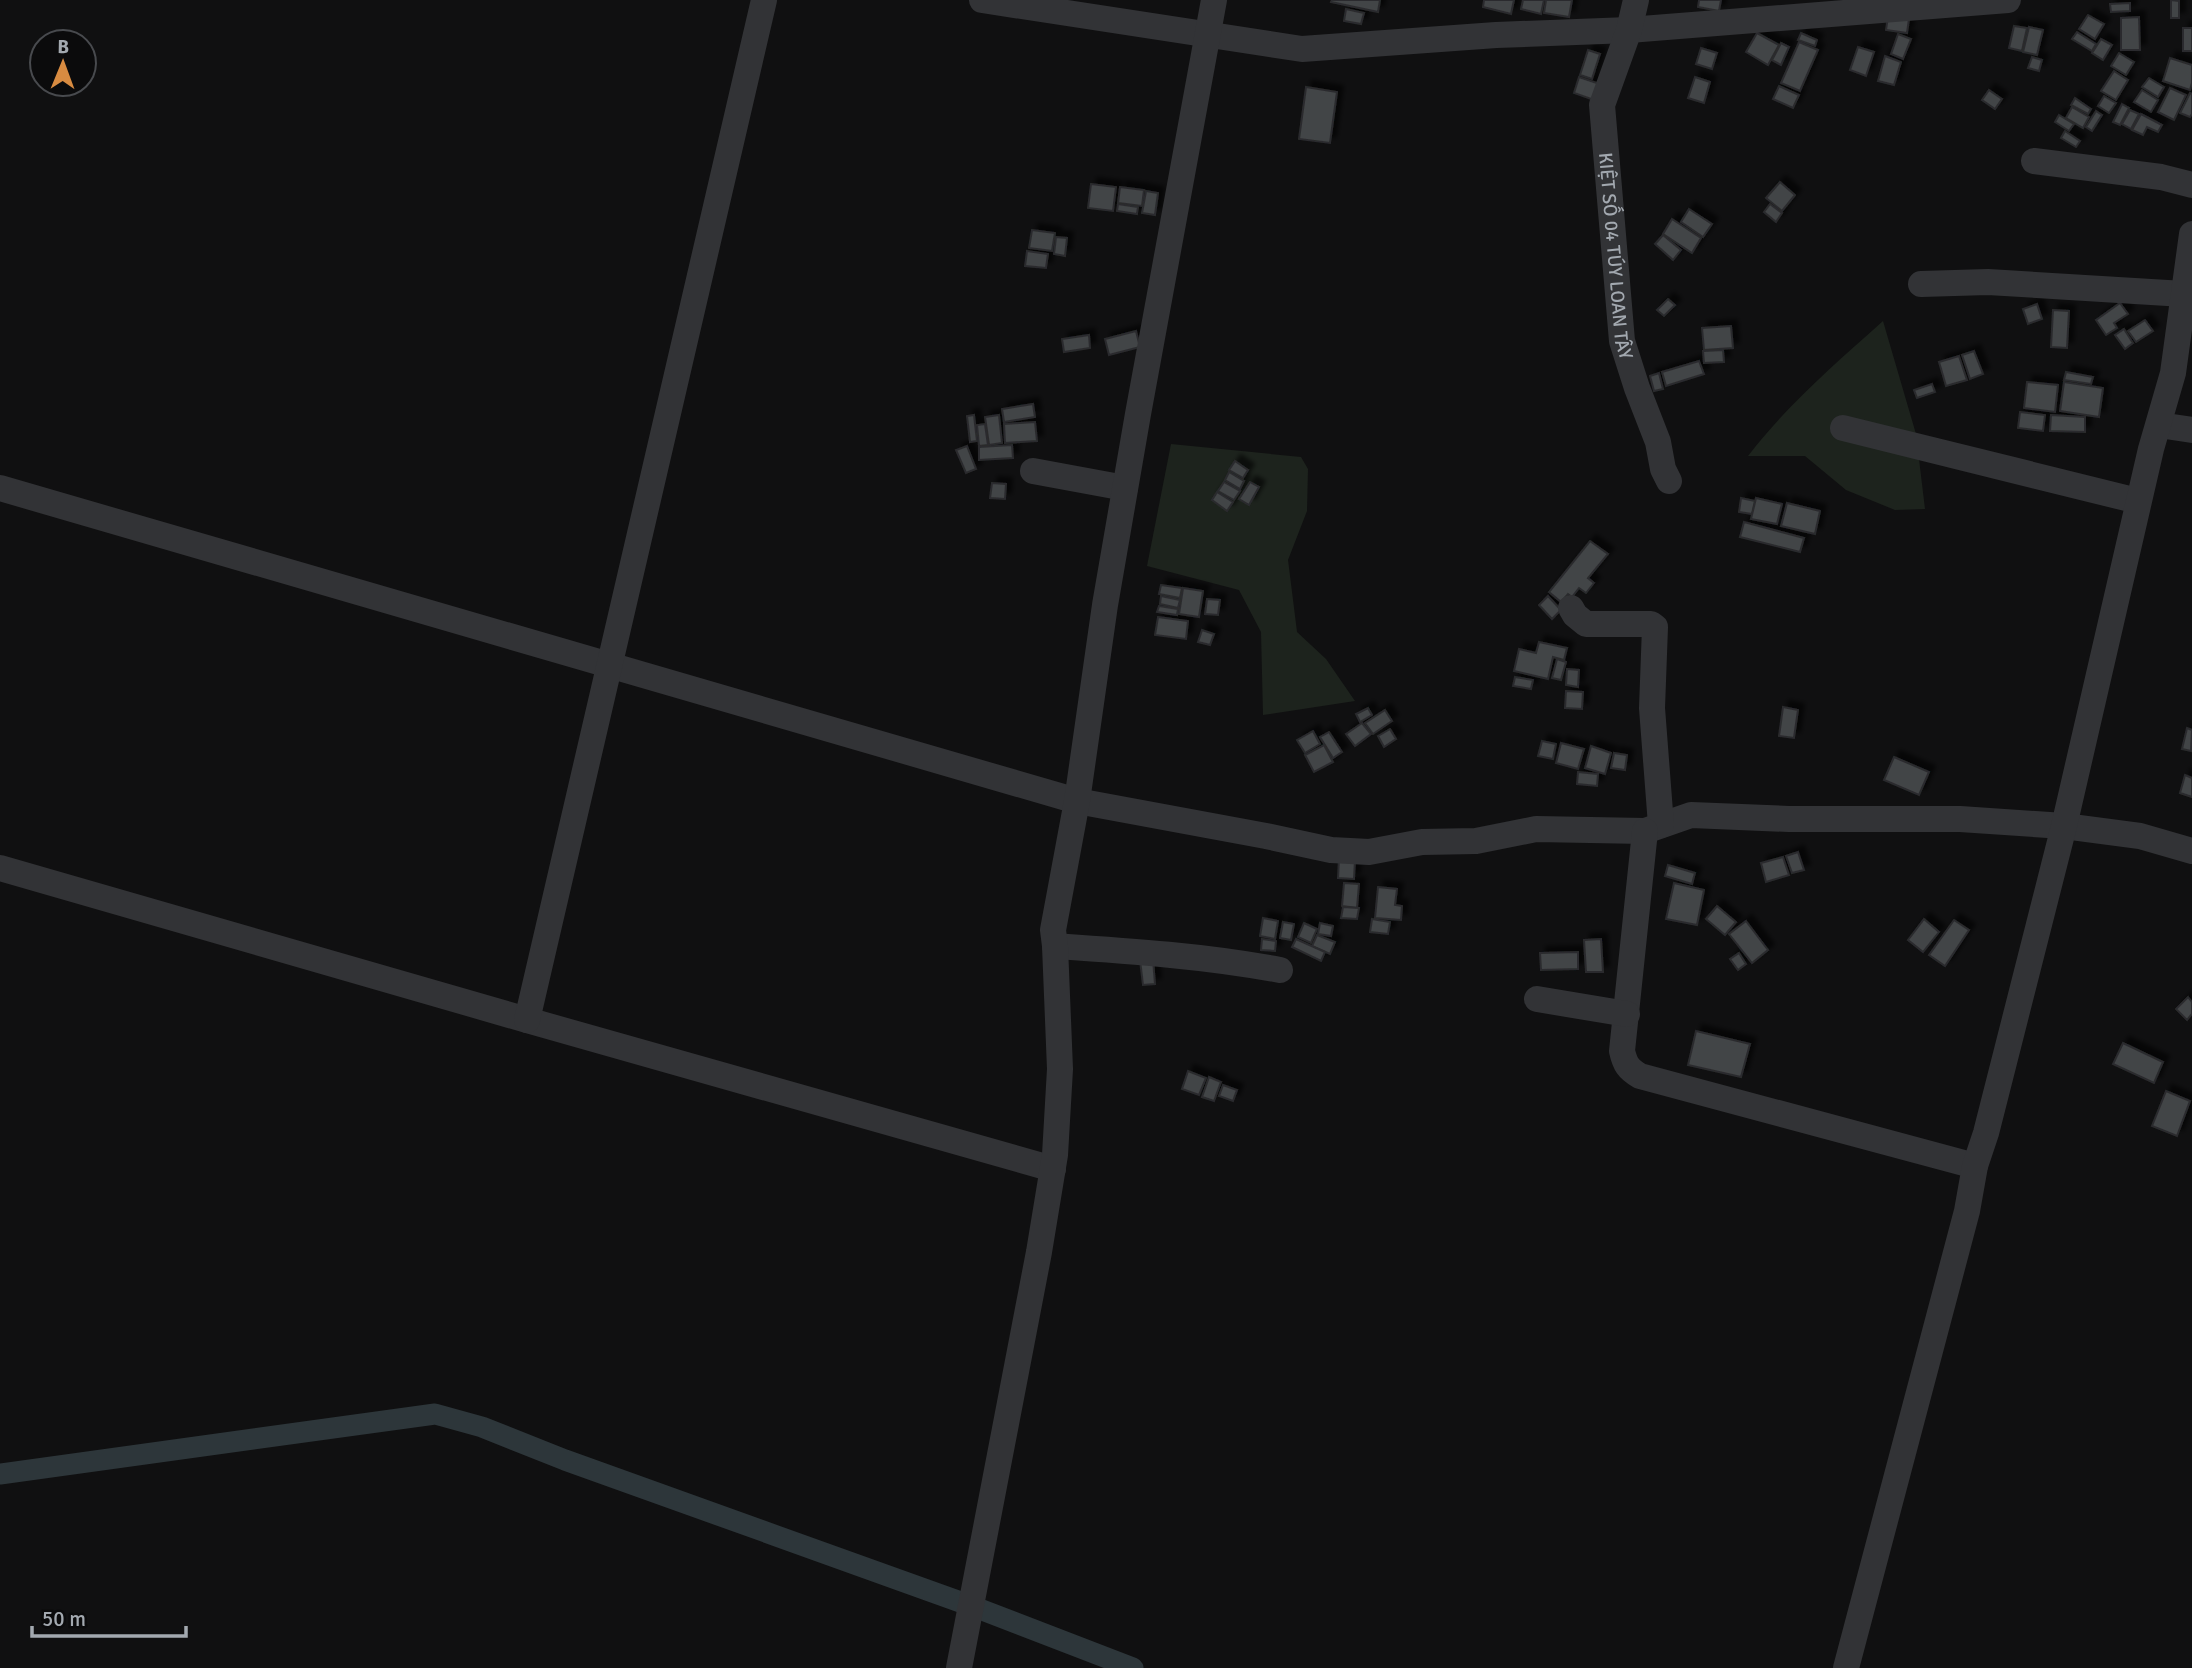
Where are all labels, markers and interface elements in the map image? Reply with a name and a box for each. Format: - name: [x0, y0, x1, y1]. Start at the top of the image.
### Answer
- north arrow: [28, 28, 98, 98]
- text: B: [57, 35, 70, 59]
- street label: KIỆT SỐ 04 TÚY LOAN TÂY: [1593, 152, 1638, 363]
- scale bar: [32, 1594, 186, 1638]
- text: 50 m: [42, 1606, 86, 1632]

